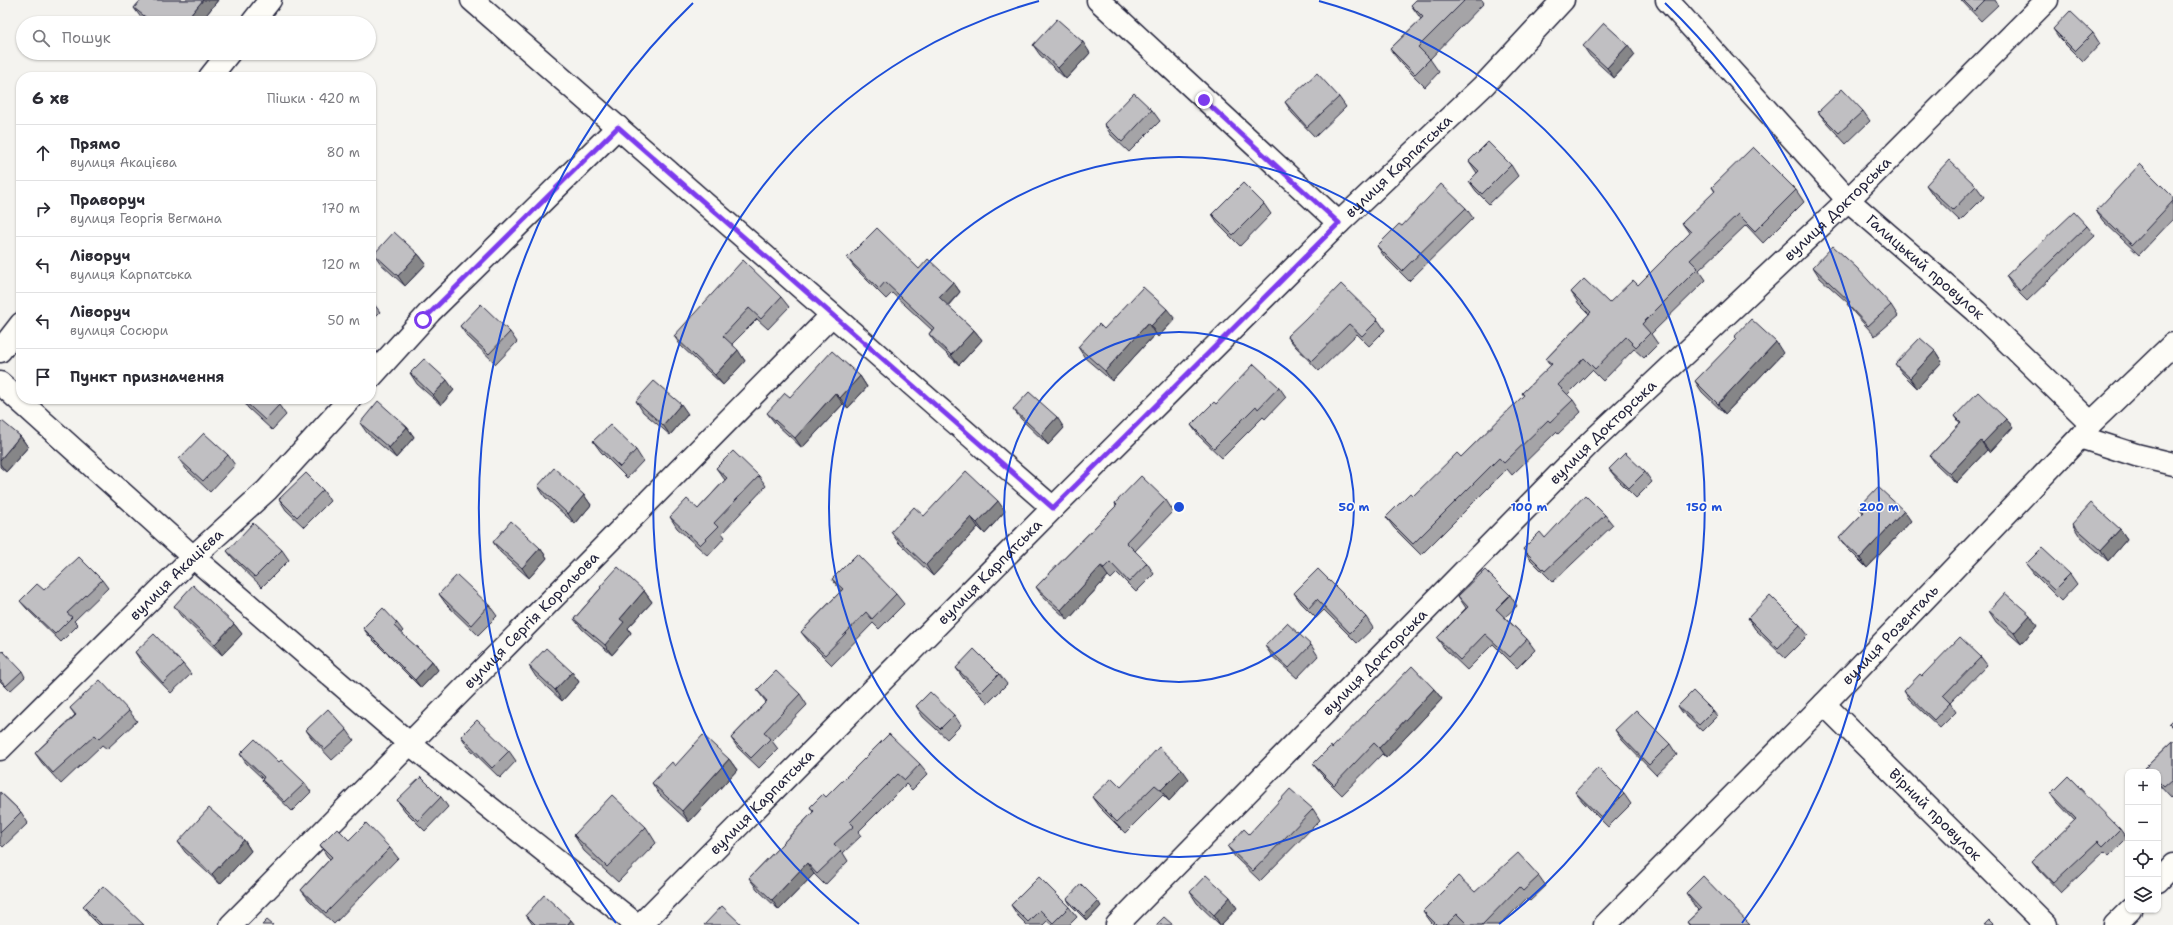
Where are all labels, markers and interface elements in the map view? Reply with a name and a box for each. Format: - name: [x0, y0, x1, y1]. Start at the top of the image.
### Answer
- search box: [16, 16, 376, 60]
- icon: search: [30, 27, 52, 49]
- text: Пошук: [62, 28, 111, 48]
- text: 6 хв: [32, 87, 69, 109]
- text: Пішки · 420 m: [267, 90, 360, 107]
- route end: [1195, 91, 1213, 109]
- street label: вулиця Карпатська: [1341, 110, 1457, 222]
- text: Прямо: [70, 134, 120, 154]
- icon: ahead: [32, 142, 54, 164]
- text: 80 m: [326, 144, 360, 161]
- street label: вулиця Докторська: [1779, 152, 1896, 265]
- text: вулиця Акацієва: [70, 154, 177, 171]
- text: Праворуч: [70, 190, 145, 210]
- icon: right: [32, 198, 54, 220]
- text: 170 m: [322, 200, 360, 217]
- text: вулиця Георгія Вегмана: [70, 210, 222, 227]
- street label: Галицький провулок: [1862, 210, 1989, 324]
- text: Ліворуч: [70, 246, 130, 266]
- icon: left: [32, 254, 54, 276]
- text: 120 m: [322, 256, 360, 273]
- text: вулиця Карпатська: [70, 266, 192, 283]
- text: Ліворуч: [70, 302, 130, 322]
- icon: left: [32, 310, 54, 332]
- route start: [414, 311, 432, 329]
- text: 50 m: [327, 312, 360, 329]
- text: вулиця Сосюри: [70, 322, 168, 339]
- icon: arrive: [32, 366, 54, 388]
- text: Пункт призначення: [70, 367, 225, 387]
- street label: вулиця Докторська: [1545, 375, 1661, 489]
- text: 50 m: [1339, 499, 1370, 515]
- text: 100 m: [1511, 499, 1548, 515]
- text: 150 m: [1686, 499, 1722, 515]
- text: 200 m: [1859, 499, 1899, 515]
- centre of rings: [1172, 500, 1186, 514]
- street label: вулиця Карпатська: [933, 514, 1047, 629]
- street label: вулиця Акацієва: [125, 524, 228, 625]
- street label: вулиця Сергія Корольова: [459, 547, 604, 693]
- street label: вулиця Розенталь: [1838, 580, 1943, 689]
- street label: вулиця Докторська: [1318, 604, 1432, 720]
- street label: вулиця Карпатська: [705, 745, 819, 859]
- street label: Вірний провулок: [1885, 764, 1986, 865]
- map controls: [2125, 769, 2161, 913]
- button: +: [2125, 769, 2161, 805]
- button: −: [2125, 805, 2161, 841]
- button: locate: [2125, 841, 2161, 877]
- button: layers: [2125, 877, 2161, 913]

